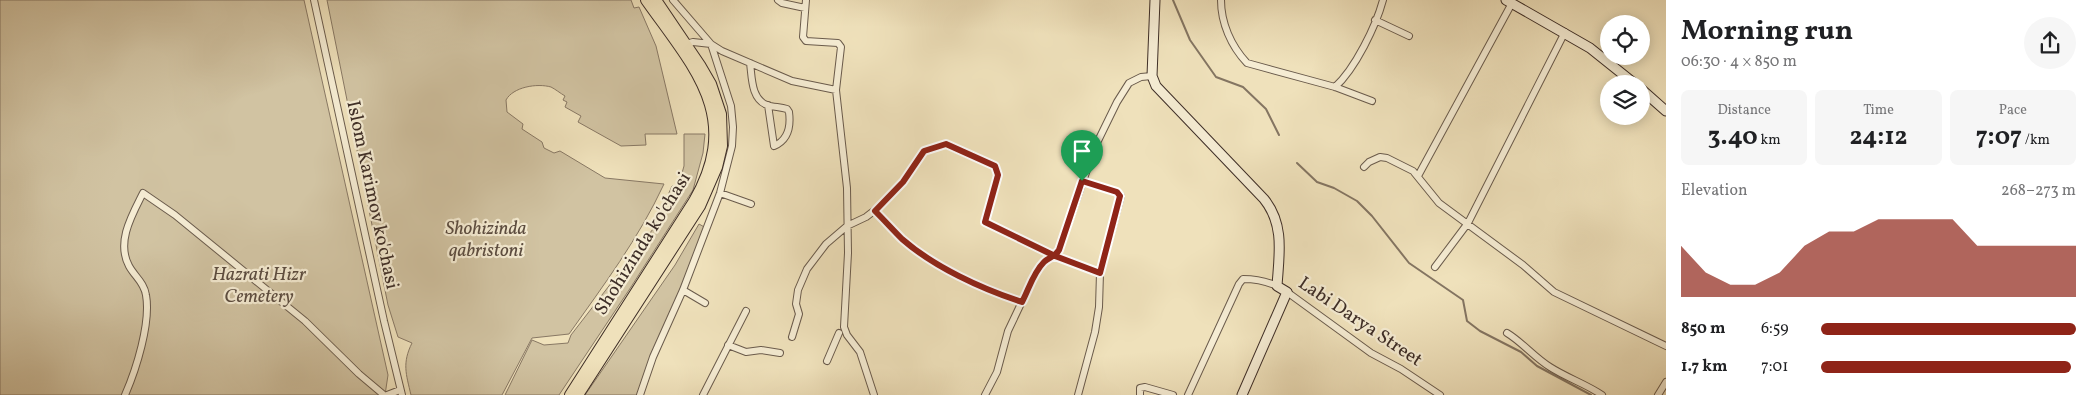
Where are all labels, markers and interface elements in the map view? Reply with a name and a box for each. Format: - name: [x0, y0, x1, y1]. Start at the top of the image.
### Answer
- text: Morning run: [1681, 12, 1853, 51]
- map controls: [1600, 15, 1650, 125]
- button: locate: [1600, 15, 1650, 65]
- button: share: [2024, 17, 2076, 69]
- text: 06:30 · 4 × 850 m: [1681, 51, 1797, 73]
- button: layers: [1600, 75, 1650, 125]
- street label: Islom Karimov ko'chasi: [339, 98, 405, 292]
- text: Distance: [1717, 101, 1771, 120]
- text: Time: [1863, 101, 1894, 120]
- text: Pace: [1999, 101, 2027, 120]
- text: 3.40: [1708, 120, 1758, 155]
- text: 24:12: [1850, 120, 1907, 155]
- text: 7:07: [1976, 120, 2022, 155]
- pin: [1061, 130, 1103, 181]
- text: km: [1758, 131, 1781, 150]
- text: /km: [2022, 131, 2050, 150]
- icon: arrive: [1068, 137, 1096, 165]
- street label: Shohizinda ko'chasi: [588, 167, 698, 321]
- text: Elevation: [1681, 180, 1748, 202]
- text: 268–273 m: [2001, 180, 2076, 202]
- park label: Shohizinda qabristoni: [445, 216, 527, 264]
- park label: Hazrati Hizr Cemetery: [212, 262, 307, 310]
- street label: Labi Darya Street: [1293, 271, 1427, 373]
- text: 850 m: [1681, 318, 1725, 340]
- text: 6:59: [1761, 318, 1789, 340]
- text: 1.7 km: [1681, 356, 1728, 378]
- text: 7:01: [1761, 356, 1788, 378]

